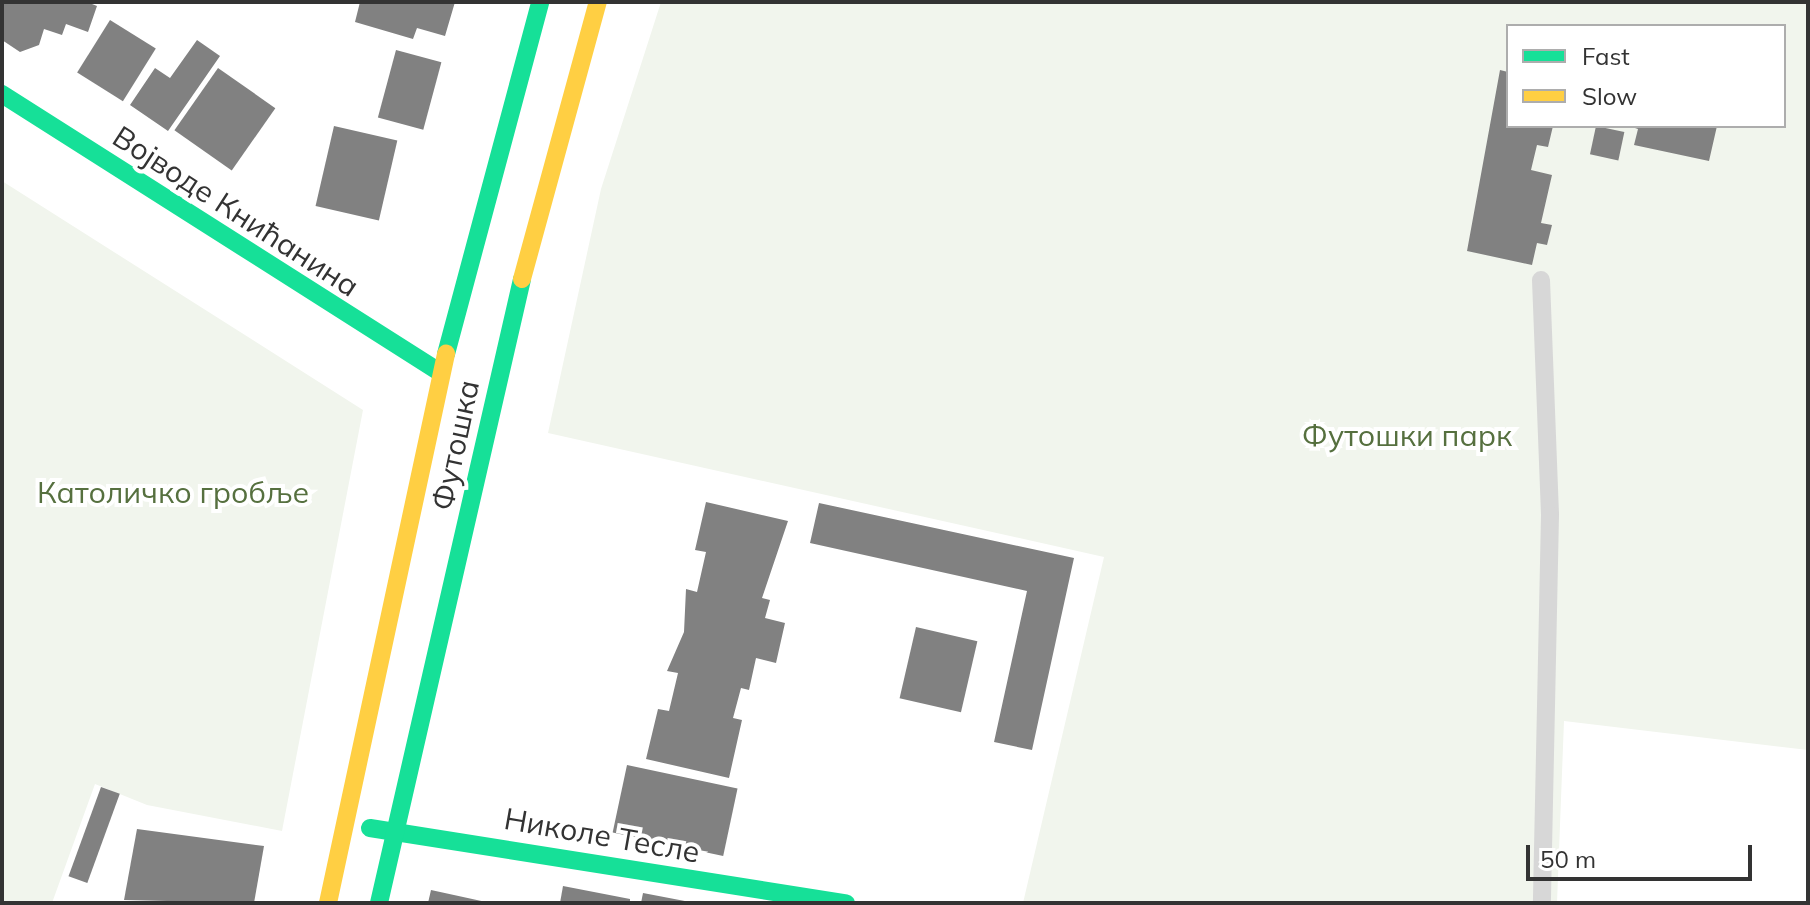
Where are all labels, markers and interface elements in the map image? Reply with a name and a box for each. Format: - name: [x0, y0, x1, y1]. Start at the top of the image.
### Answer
- legend: [1506, 24, 1786, 128]
- text: Fast: [1582, 41, 1630, 71]
- text: Slow: [1582, 81, 1637, 111]
- street label: Војводе Книћанина: [106, 118, 366, 304]
- street label: Футошка: [424, 377, 486, 513]
- park label: Футошки парк: [1302, 417, 1512, 453]
- park label: Католичко гробље: [37, 474, 309, 510]
- street label: Николе Тесле: [501, 800, 703, 870]
- scale bar: [1530, 829, 1756, 879]
- text: 50 m: [1540, 844, 1596, 874]

